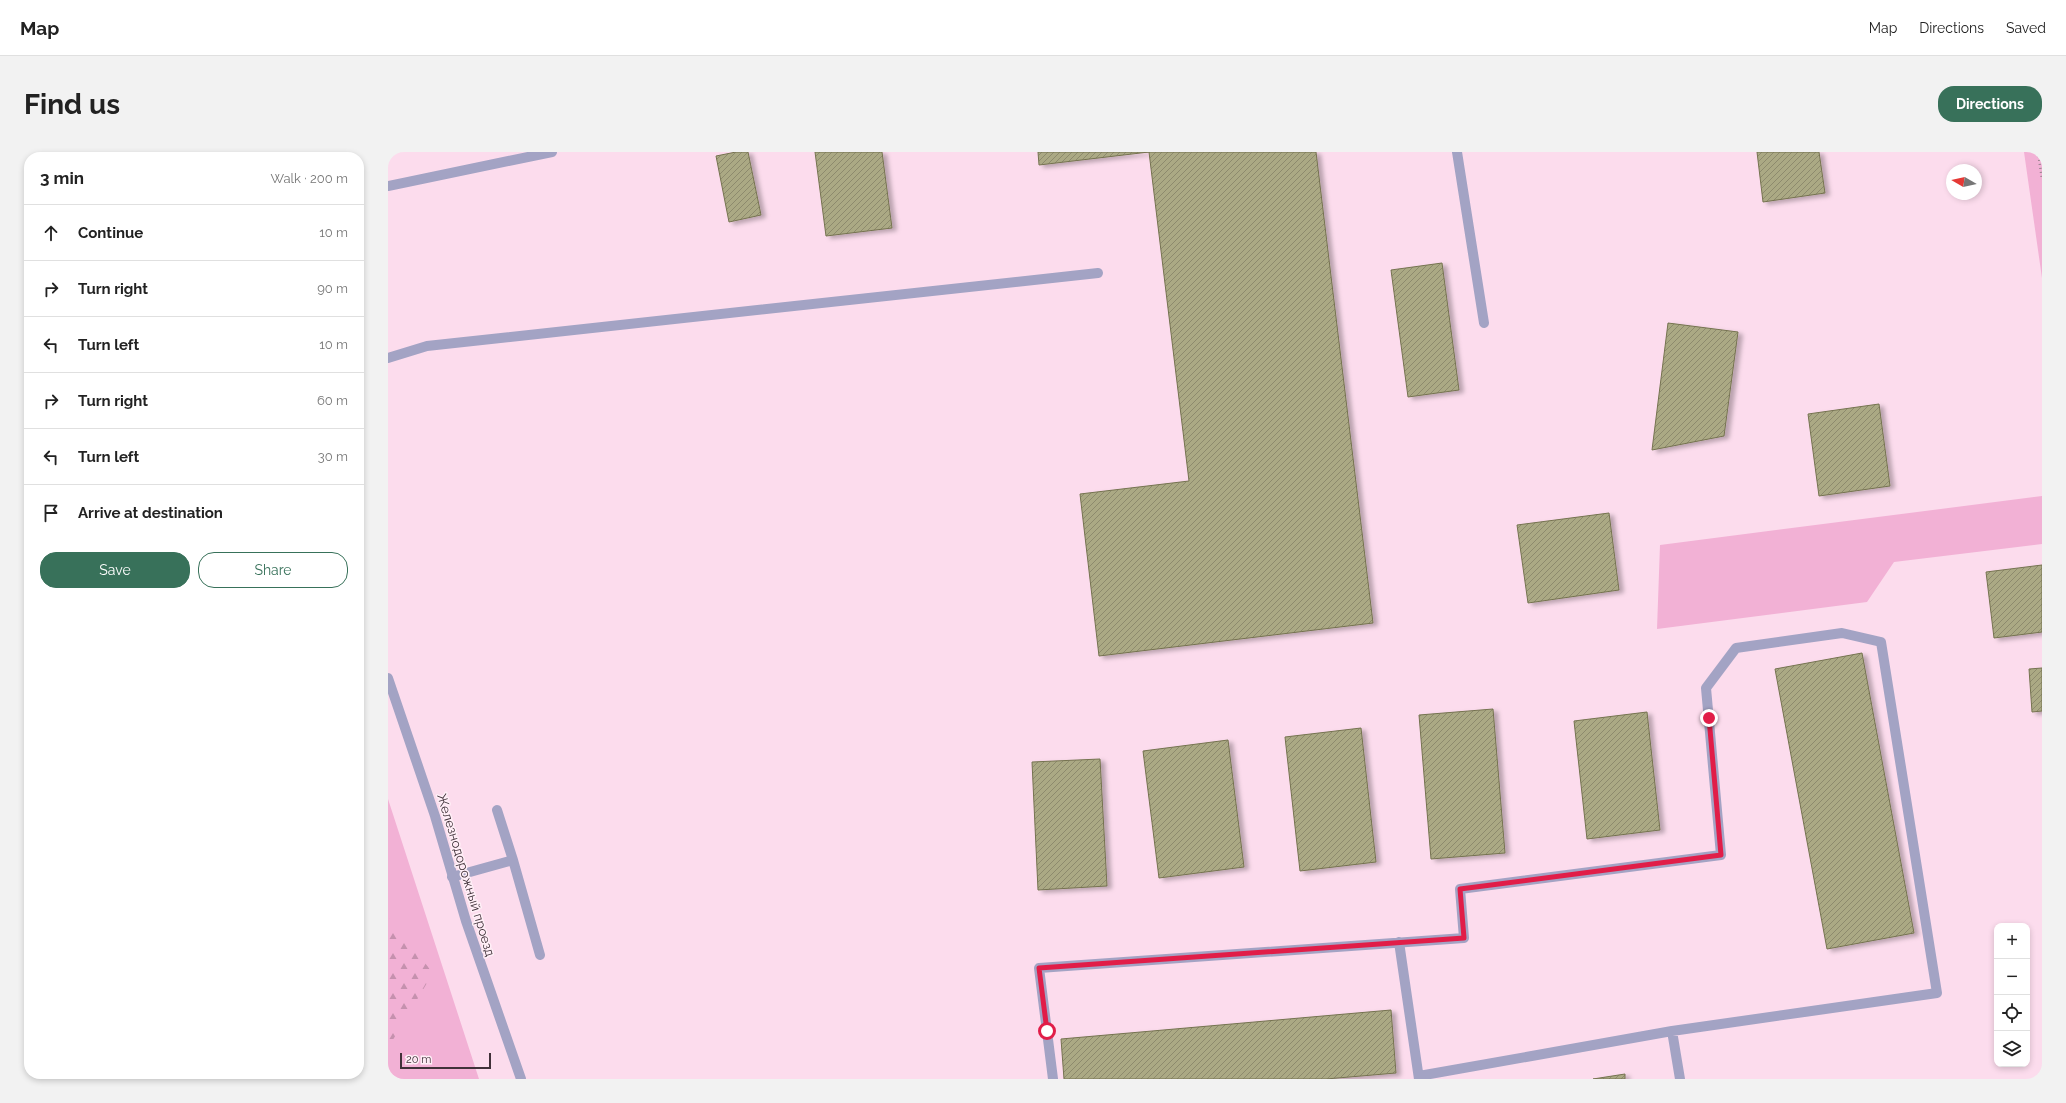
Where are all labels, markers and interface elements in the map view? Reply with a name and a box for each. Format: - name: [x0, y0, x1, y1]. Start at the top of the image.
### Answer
- text: Map: [20, 17, 59, 39]
- text: Map: [1869, 20, 1897, 36]
- text: Directions: [1919, 20, 1984, 36]
- text: Saved: [2006, 20, 2046, 36]
- button: Directions: [1938, 86, 2042, 122]
- text: Find us: [24, 88, 120, 121]
- north arrow: [1946, 164, 1982, 200]
- text: 3 min: [40, 168, 84, 188]
- text: Walk · 200 m: [271, 171, 348, 186]
- icon: ahead: [40, 222, 62, 244]
- text: Continue: [78, 224, 143, 242]
- text: 10 m: [319, 225, 348, 240]
- icon: right: [40, 278, 62, 300]
- text: Turn right: [78, 280, 148, 298]
- text: 90 m: [317, 281, 348, 296]
- icon: left: [40, 334, 62, 356]
- text: Turn left: [78, 336, 139, 354]
- text: 10 m: [319, 337, 348, 352]
- icon: right: [40, 390, 62, 412]
- text: Turn right: [78, 392, 148, 410]
- text: 60 m: [317, 393, 348, 408]
- icon: left: [40, 446, 62, 468]
- text: Turn left: [78, 448, 139, 466]
- text: 30 m: [318, 449, 348, 464]
- icon: arrive: [40, 502, 62, 524]
- text: Arrive at destination: [78, 504, 223, 522]
- button: Save: [40, 552, 190, 588]
- button: Share: [198, 552, 348, 588]
- route end: [1700, 709, 1718, 727]
- street label: Железнодорожный проезд: [434, 792, 498, 959]
- map controls: [1994, 923, 2030, 1067]
- button: +: [1994, 923, 2030, 959]
- button: −: [1994, 959, 2030, 995]
- button: locate: [1994, 995, 2030, 1031]
- route start: [1038, 1022, 1056, 1040]
- button: layers: [1994, 1031, 2030, 1067]
- scale bar: [400, 1051, 491, 1070]
- text: 20 m: [406, 1053, 431, 1066]

